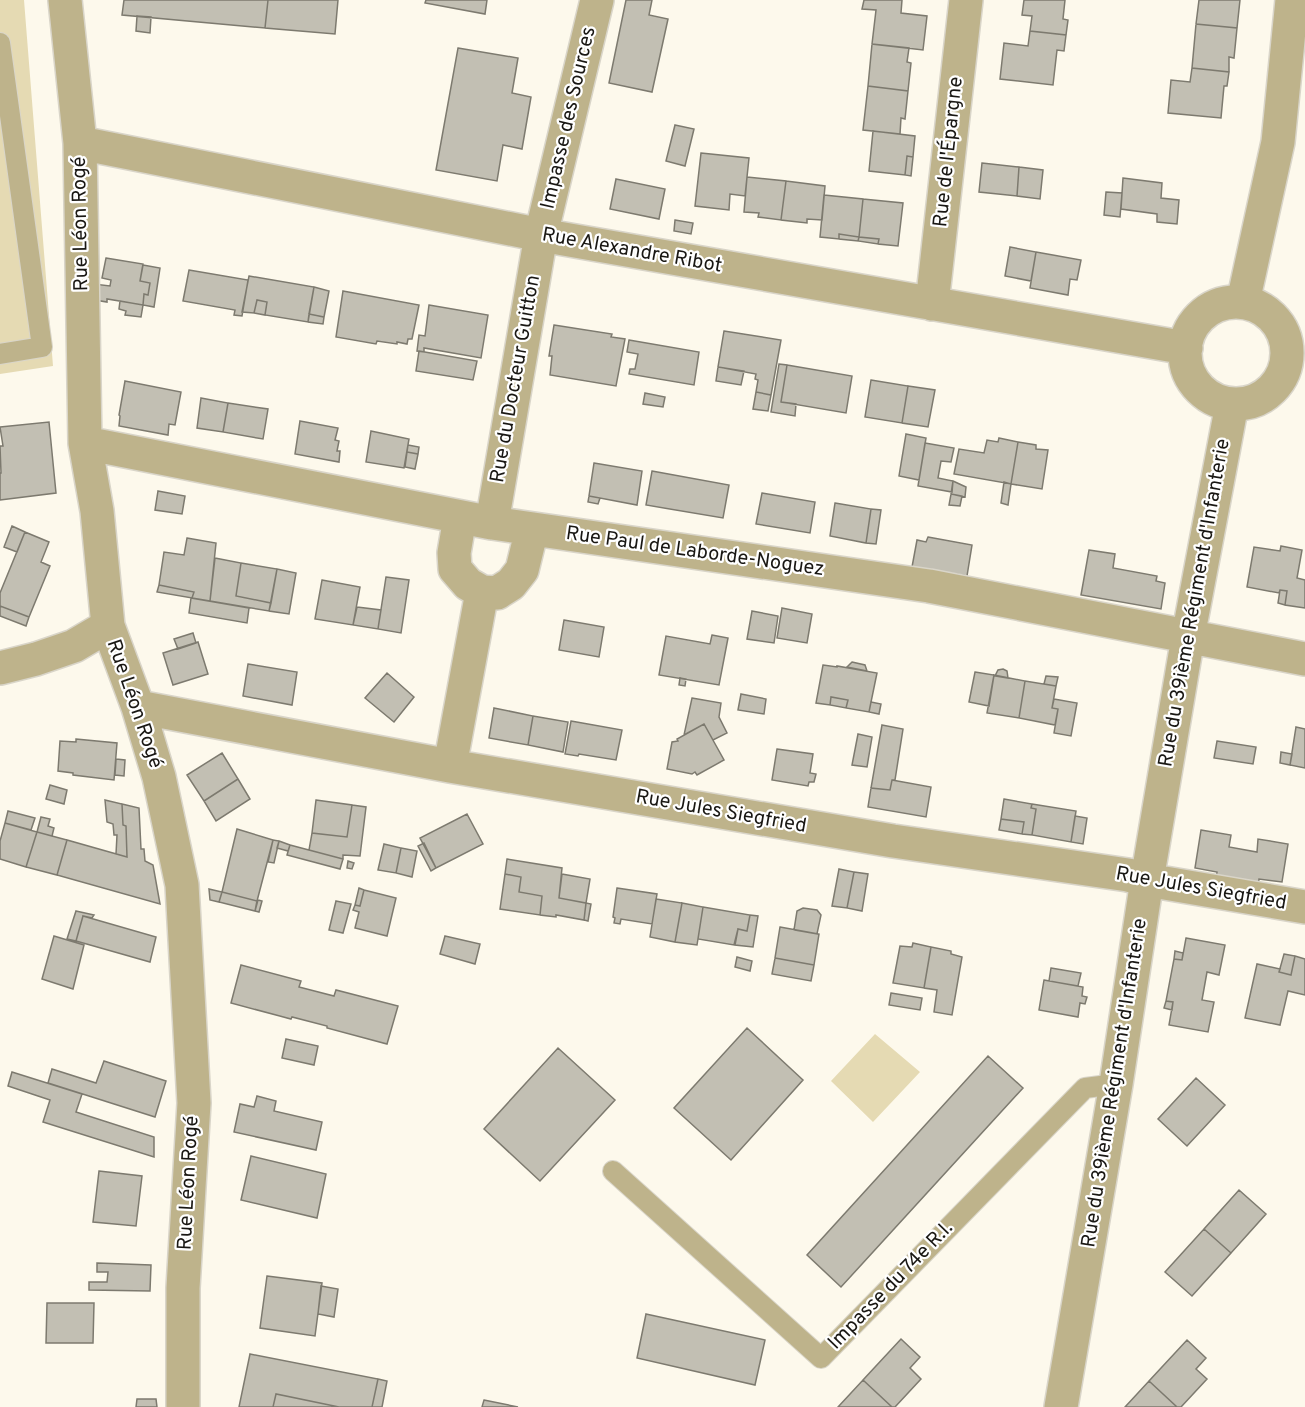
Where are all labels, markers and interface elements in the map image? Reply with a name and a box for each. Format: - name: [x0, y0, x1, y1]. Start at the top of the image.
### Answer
- street label: Impasse des Sources: [535, 24, 603, 212]
- street label: Rue de l'Épargne: [926, 75, 970, 228]
- street label: Rue Léon Rogé: [67, 156, 95, 292]
- street label: Rue Alexandre Ribot: [540, 222, 724, 280]
- street label: Rue du Docteur Guitton: [485, 273, 547, 485]
- street label: Rue du 39ième Régiment d'Infanterie: [1153, 437, 1237, 769]
- street label: Rue Paul de Laborde-Noguez: [564, 521, 826, 583]
- street label: Rue Léon Rogé: [100, 636, 168, 772]
- street label: Rue Jules Siegfried: [634, 784, 808, 840]
- street label: Rue Jules Siegfried: [1114, 861, 1288, 917]
- street label: Rue du 39ième Régiment d'Infanterie: [1076, 917, 1154, 1249]
- street label: Rue Léon Rogé: [172, 1115, 206, 1251]
- street label: Impasse du 74e R.I.: [823, 1216, 959, 1356]

